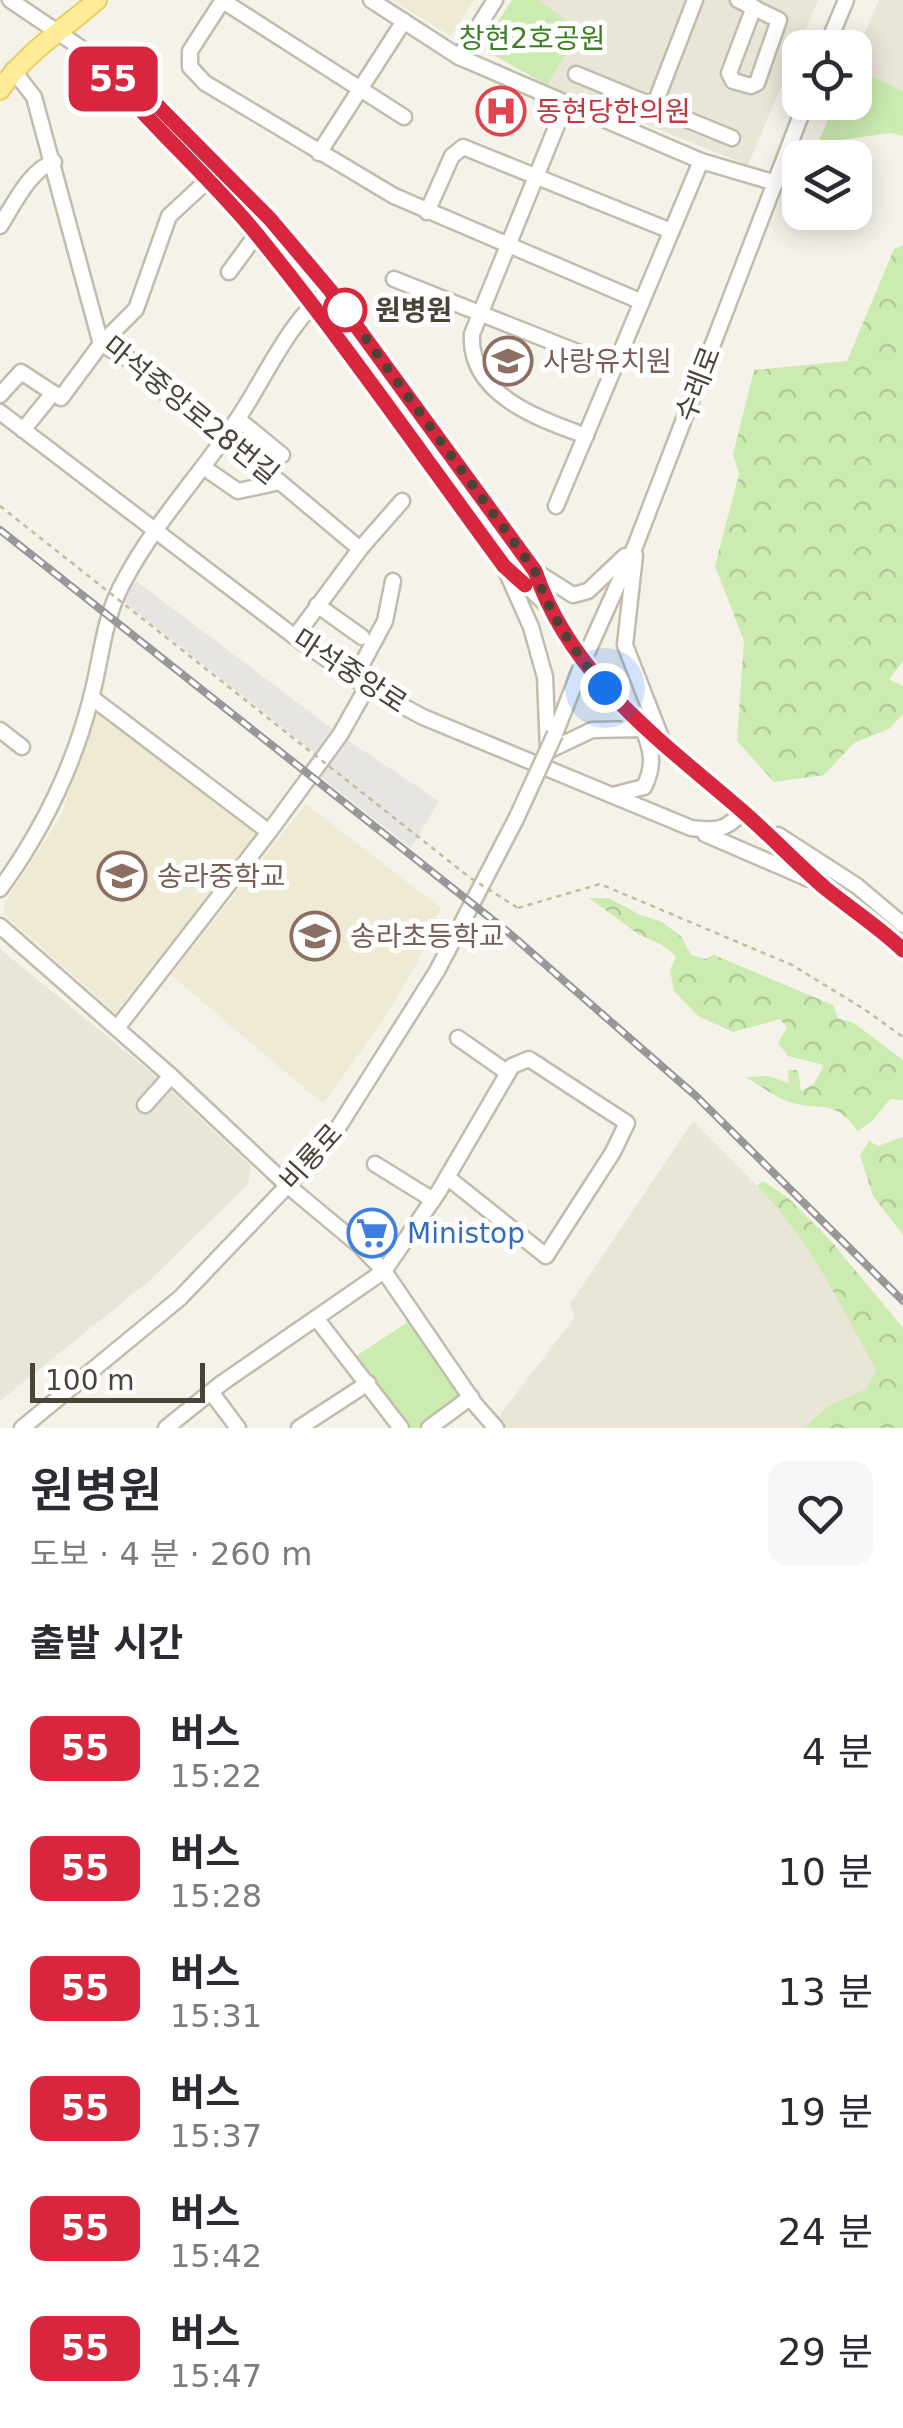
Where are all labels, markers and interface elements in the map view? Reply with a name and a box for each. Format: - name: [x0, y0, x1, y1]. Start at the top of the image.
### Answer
- park label: 창현2호공원: [459, 22, 605, 55]
- map controls: [782, 30, 872, 230]
- button: locate: [782, 30, 872, 120]
- line badge: 55: [68, 46, 158, 112]
- text: 55: [89, 59, 137, 99]
- hospital icon: 동현당한의원: [475, 85, 527, 137]
- place label: 동현당한의원: [536, 95, 691, 128]
- button: layers: [782, 140, 872, 230]
- marker: 원병원: [324, 289, 366, 331]
- place label: 원병원: [375, 294, 452, 327]
- street label: 마석중앙로28번길: [97, 329, 285, 491]
- school or university icon: 사랑유치원: [482, 335, 534, 387]
- street label: 수레로: [669, 342, 727, 426]
- place label: 사랑유치원: [543, 345, 672, 378]
- street label: 마석중앙로: [287, 622, 413, 720]
- your location: [580, 663, 630, 713]
- school or university icon: 송라중학교: [96, 850, 148, 902]
- place label: 송라중학교: [157, 860, 286, 893]
- school or university icon: 송라초등학교: [289, 910, 341, 962]
- place label: 송라초등학교: [350, 920, 505, 953]
- street label: 비룡로: [273, 1117, 349, 1197]
- supermarket icon: Ministop: [346, 1207, 398, 1259]
- place label: Ministop: [407, 1217, 525, 1250]
- scale bar: [30, 1358, 205, 1402]
- text: 100 m: [45, 1364, 135, 1397]
- button: heart: [768, 1461, 873, 1566]
- text: 원병원: [30, 1462, 162, 1518]
- text: 도보 · 4 분 · 260 m: [30, 1535, 312, 1573]
- text: 출발 시간: [30, 1621, 183, 1665]
- text: 버스: [170, 1711, 240, 1755]
- text: 55: [61, 1728, 109, 1768]
- text: 4 분: [802, 1730, 873, 1774]
- text: 15:22: [170, 1757, 262, 1795]
- text: 버스: [170, 1831, 240, 1875]
- text: 55: [61, 1848, 109, 1888]
- text: 10 분: [778, 1850, 873, 1894]
- text: 15:28: [170, 1877, 262, 1915]
- text: 버스: [170, 1951, 240, 1995]
- text: 55: [61, 1968, 109, 2008]
- text: 13 분: [778, 1970, 873, 2014]
- text: 15:31: [170, 1997, 262, 2035]
- text: 버스: [170, 2071, 240, 2115]
- text: 55: [61, 2088, 109, 2128]
- text: 19 분: [778, 2090, 873, 2134]
- text: 15:37: [170, 2117, 262, 2155]
- text: 버스: [170, 2191, 240, 2235]
- text: 55: [61, 2208, 109, 2248]
- text: 24 분: [778, 2210, 873, 2254]
- text: 15:42: [170, 2237, 262, 2275]
- text: 버스: [170, 2311, 240, 2355]
- text: 55: [61, 2328, 109, 2368]
- text: 29 분: [778, 2330, 873, 2374]
- text: 15:47: [170, 2357, 262, 2395]

